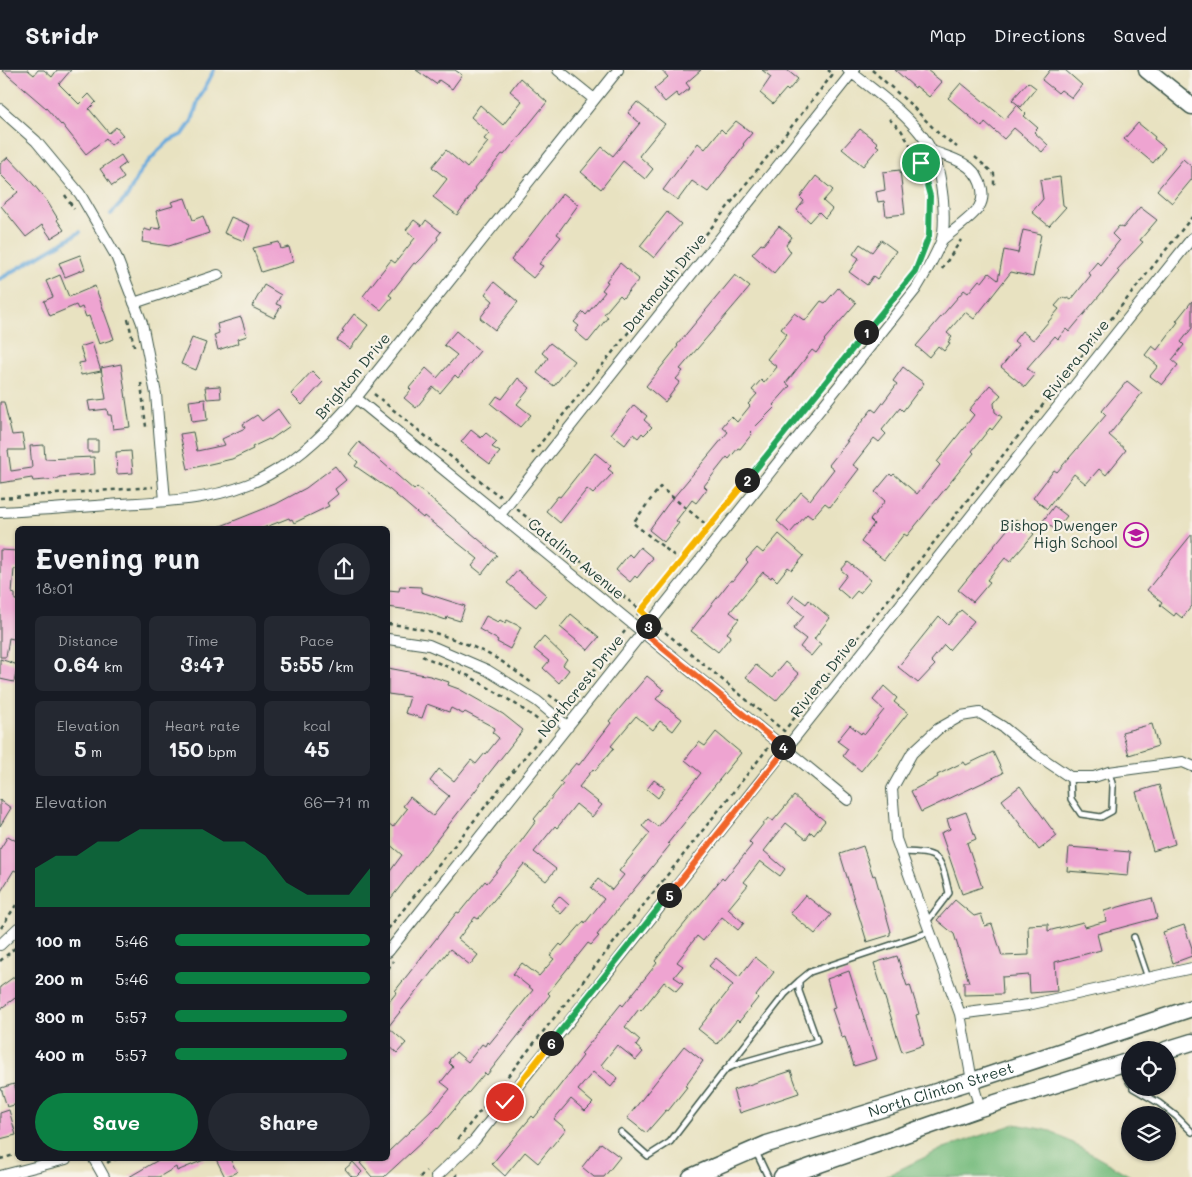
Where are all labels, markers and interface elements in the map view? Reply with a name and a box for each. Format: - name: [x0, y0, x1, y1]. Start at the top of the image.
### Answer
- text: Stridr: [25, 19, 99, 50]
- text: Map: [929, 23, 966, 47]
- text: Directions: [994, 23, 1086, 47]
- text: Saved: [1114, 23, 1167, 47]
- pin: [900, 142, 942, 184]
- icon: arrive: [907, 149, 935, 177]
- street label: Dartmouth Drive: [618, 229, 710, 336]
- street label: Riviera Drive: [1037, 315, 1113, 404]
- pin: 1: [854, 320, 878, 344]
- text: 1: [863, 323, 870, 342]
- street label: Brighton Drive: [310, 328, 394, 423]
- pin: 2: [734, 468, 760, 492]
- text: 2: [744, 471, 751, 490]
- street label: Catalina Avenue: [524, 513, 629, 603]
- place label: Bishop Dwenger High School: [1000, 515, 1118, 552]
- school or university icon: Bishop Dwenger High School: [1123, 522, 1149, 548]
- text: Evening run: [35, 540, 200, 576]
- button: share: [318, 543, 370, 595]
- text: 18:01: [35, 577, 74, 598]
- pin: 3: [636, 614, 660, 638]
- text: 3: [644, 617, 653, 636]
- street label: Northcrest Drive: [533, 630, 628, 741]
- text: Distance: [58, 631, 118, 650]
- text: Time: [187, 631, 218, 650]
- text: Pace: [300, 631, 334, 650]
- street label: Riviera Drive: [785, 632, 861, 721]
- text: 0.64: [54, 650, 100, 677]
- text: 3:47: [180, 650, 225, 677]
- text: 5:55: [280, 650, 323, 677]
- text: km: [100, 657, 123, 676]
- text: /km: [323, 657, 354, 676]
- text: Elevation: [57, 716, 120, 735]
- text: Heart rate: [165, 716, 240, 735]
- text: kcal: [303, 716, 331, 735]
- pin: 4: [770, 734, 796, 760]
- text: 5: [74, 735, 86, 762]
- text: 150: [168, 735, 203, 762]
- text: 45: [304, 735, 330, 762]
- text: 4: [779, 738, 788, 757]
- text: m: [86, 742, 102, 761]
- text: bpm: [203, 742, 237, 761]
- text: Elevation: [35, 791, 107, 812]
- text: 66–71 m: [304, 791, 370, 812]
- pin: 5: [656, 882, 682, 908]
- text: 5: [665, 886, 674, 905]
- text: 100 m: [35, 930, 81, 951]
- text: 5:46: [115, 930, 148, 951]
- text: 200 m: [35, 968, 83, 989]
- text: 5:46: [115, 968, 148, 989]
- text: 300 m: [35, 1006, 84, 1027]
- text: 5:57: [115, 1006, 148, 1027]
- pin: 6: [538, 1030, 564, 1056]
- text: 6: [547, 1034, 556, 1053]
- map controls: [1121, 1041, 1176, 1161]
- button: locate: [1121, 1041, 1176, 1096]
- text: 400 m: [35, 1044, 84, 1065]
- text: 5:57: [115, 1044, 148, 1065]
- street label: North Clinton Street: [866, 1057, 1016, 1121]
- pin: [484, 1081, 526, 1123]
- icon: check: [491, 1088, 519, 1116]
- button: Save: [35, 1093, 198, 1151]
- button: Share: [208, 1093, 370, 1151]
- button: layers: [1121, 1106, 1176, 1161]

